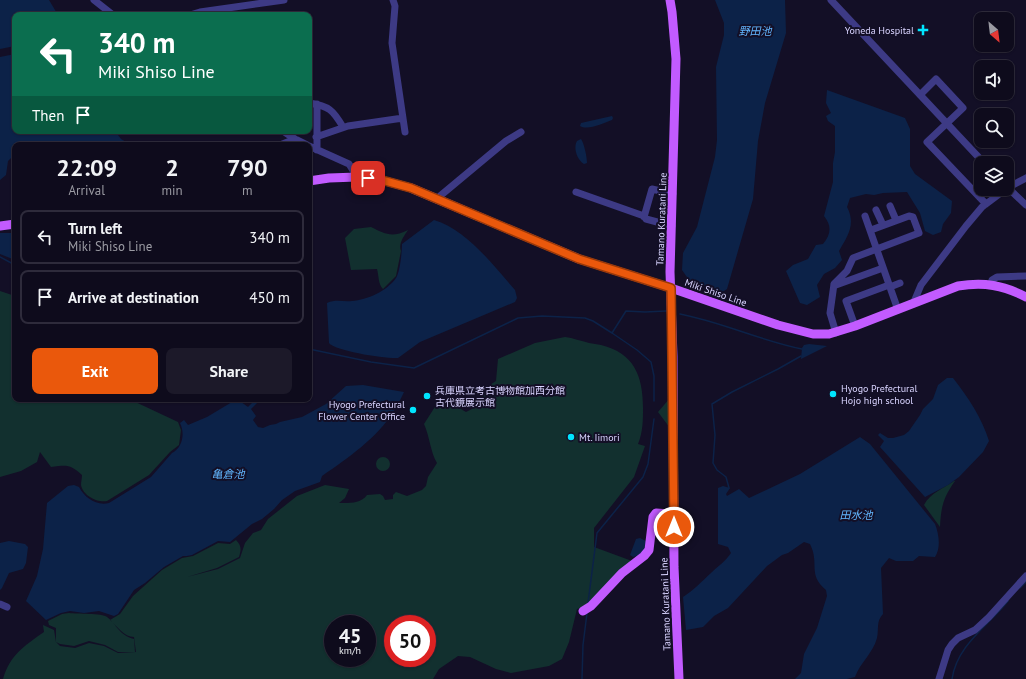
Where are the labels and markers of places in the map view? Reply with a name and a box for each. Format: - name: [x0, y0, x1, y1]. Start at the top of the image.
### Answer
- place label: Yoneda Hospital: [845, 24, 914, 37]
- marker: Yoneda Hospital: [917, 24, 929, 36]
- pin: [351, 161, 385, 195]
- place label: Hyogo Prefectural Hojo high school: [841, 382, 917, 407]
- place label: 兵庫県立考古博物館加西分館 古代鏡展示館: [435, 384, 565, 409]
- marker: Hyogo Prefectural Hojo high school: [828, 389, 838, 399]
- marker: 兵庫県立考古博物館加西分館 古代鏡展示館: [422, 391, 432, 401]
- place label: Hyogo Prefectural Flower Center Office: [318, 398, 405, 423]
- marker: Hyogo Prefectural Flower Center Office: [408, 405, 418, 415]
- place label: Mt. Iimori: [579, 431, 620, 444]
- marker: Mt. Iimori: [566, 432, 576, 442]

